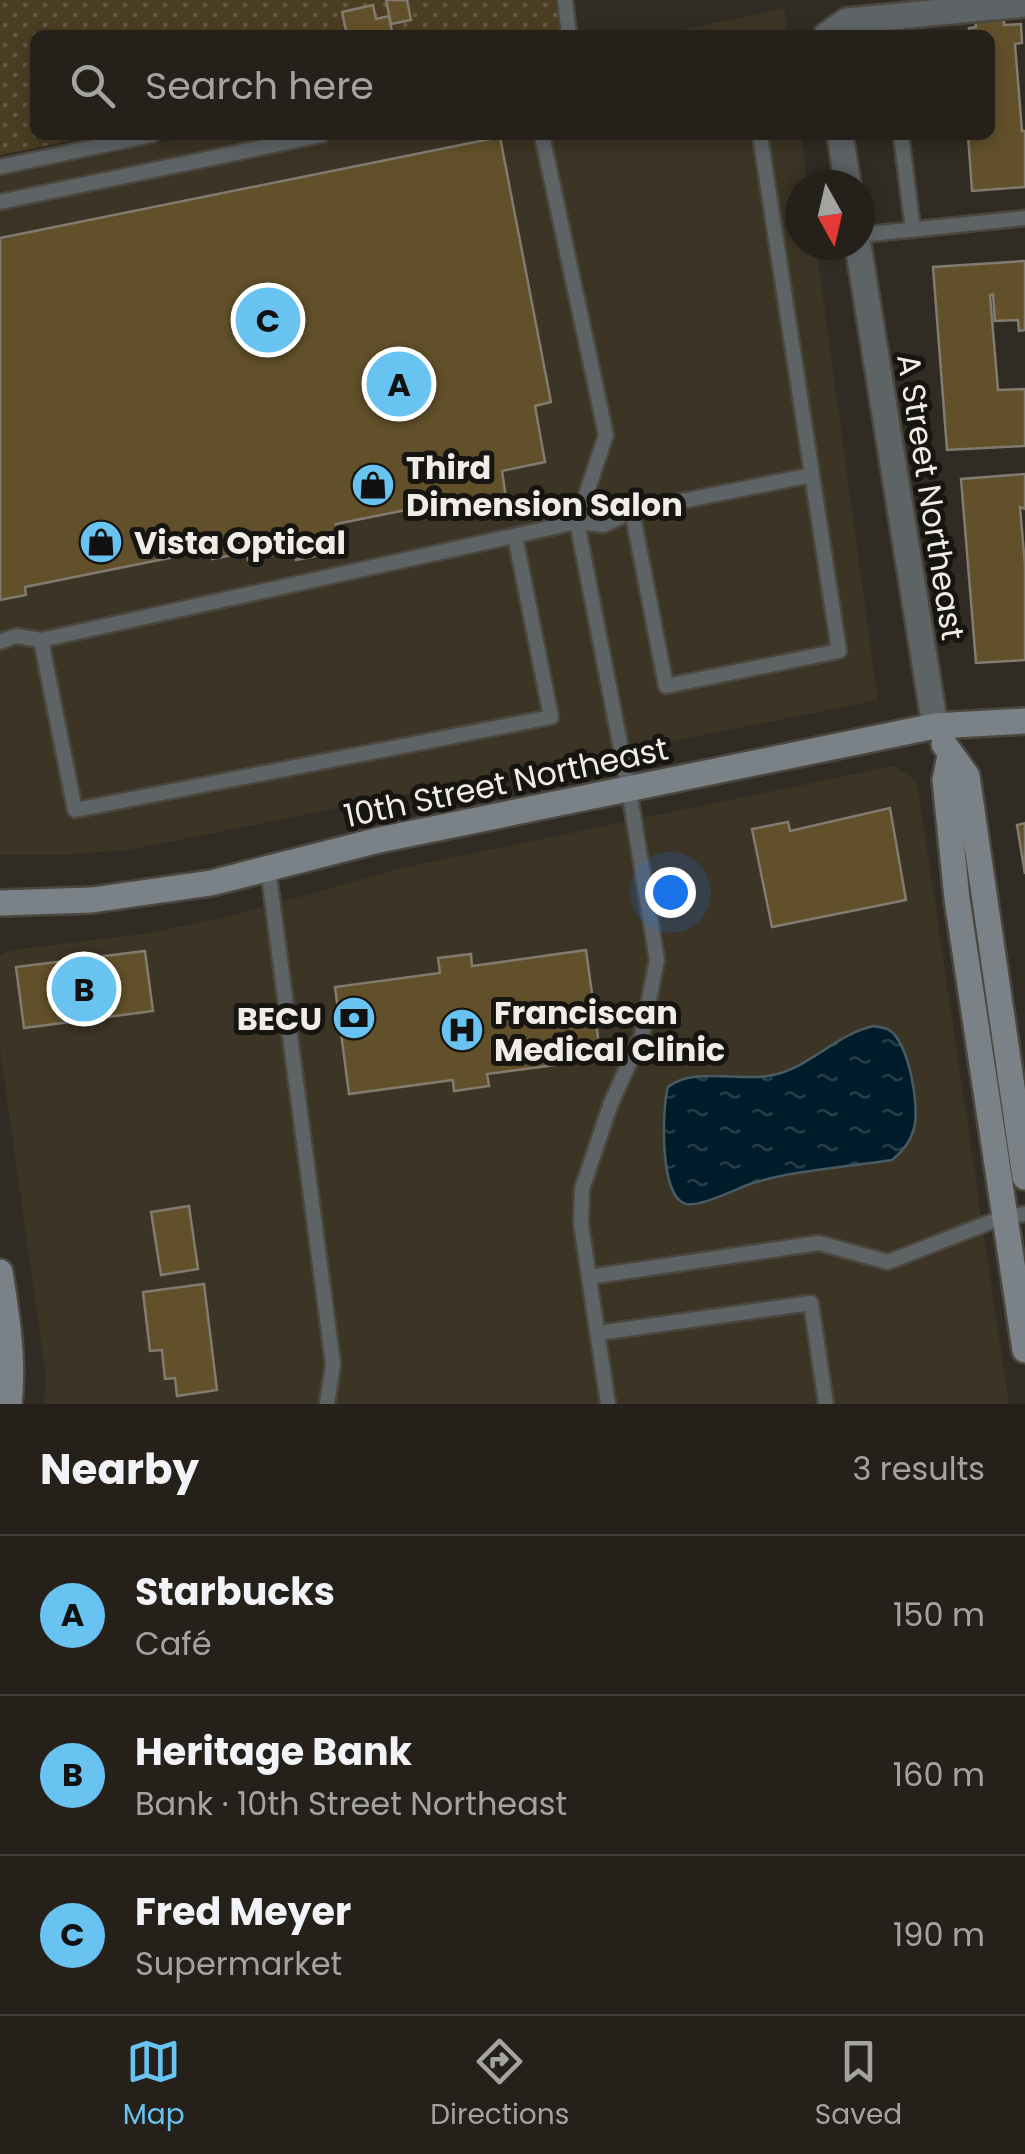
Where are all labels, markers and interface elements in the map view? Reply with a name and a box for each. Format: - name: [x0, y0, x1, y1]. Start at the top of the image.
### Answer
- search box: [30, 30, 995, 140]
- icon: search: [65, 58, 120, 113]
- text: Search here: [145, 59, 374, 112]
- north arrow: [785, 170, 875, 260]
- pin: C: [236, 282, 300, 358]
- pin: A: [366, 346, 432, 422]
- street label: A Street Northeast: [886, 351, 976, 643]
- place label: Third Dimension Salon: [406, 445, 683, 527]
- shop icon: Third Dimension Salon: [350, 462, 396, 508]
- shop icon: Vista Optical: [78, 519, 124, 565]
- place label: Vista Optical: [134, 520, 346, 565]
- street label: 10th Street Northeast: [340, 726, 672, 838]
- your location: [645, 867, 696, 918]
- pin: B: [52, 952, 116, 1026]
- place label: Franciscan Medical Clinic: [494, 990, 725, 1072]
- bank icon: BECU: [331, 995, 377, 1041]
- place label: BECU: [237, 996, 322, 1041]
- hospital icon: Franciscan Medical Clinic: [439, 1007, 485, 1053]
- text: Nearby: [40, 1440, 199, 1499]
- text: 3 results: [852, 1446, 985, 1491]
- text: Starbucks: [135, 1565, 335, 1618]
- text: A: [61, 1592, 84, 1637]
- text: 150 m: [893, 1592, 985, 1637]
- text: Café: [135, 1621, 212, 1666]
- text: Heritage Bank: [135, 1725, 412, 1778]
- text: B: [62, 1752, 83, 1797]
- text: 160 m: [893, 1752, 985, 1797]
- text: Bank · 10th Street Northeast: [135, 1781, 567, 1826]
- text: Fred Meyer: [135, 1885, 351, 1938]
- text: C: [60, 1912, 85, 1957]
- text: 190 m: [893, 1912, 985, 1957]
- text: Supermarket: [135, 1941, 342, 1986]
- tab: Map: [123, 2034, 185, 2136]
- tab: Directions: [430, 2034, 569, 2136]
- tab: Saved: [815, 2034, 902, 2136]

